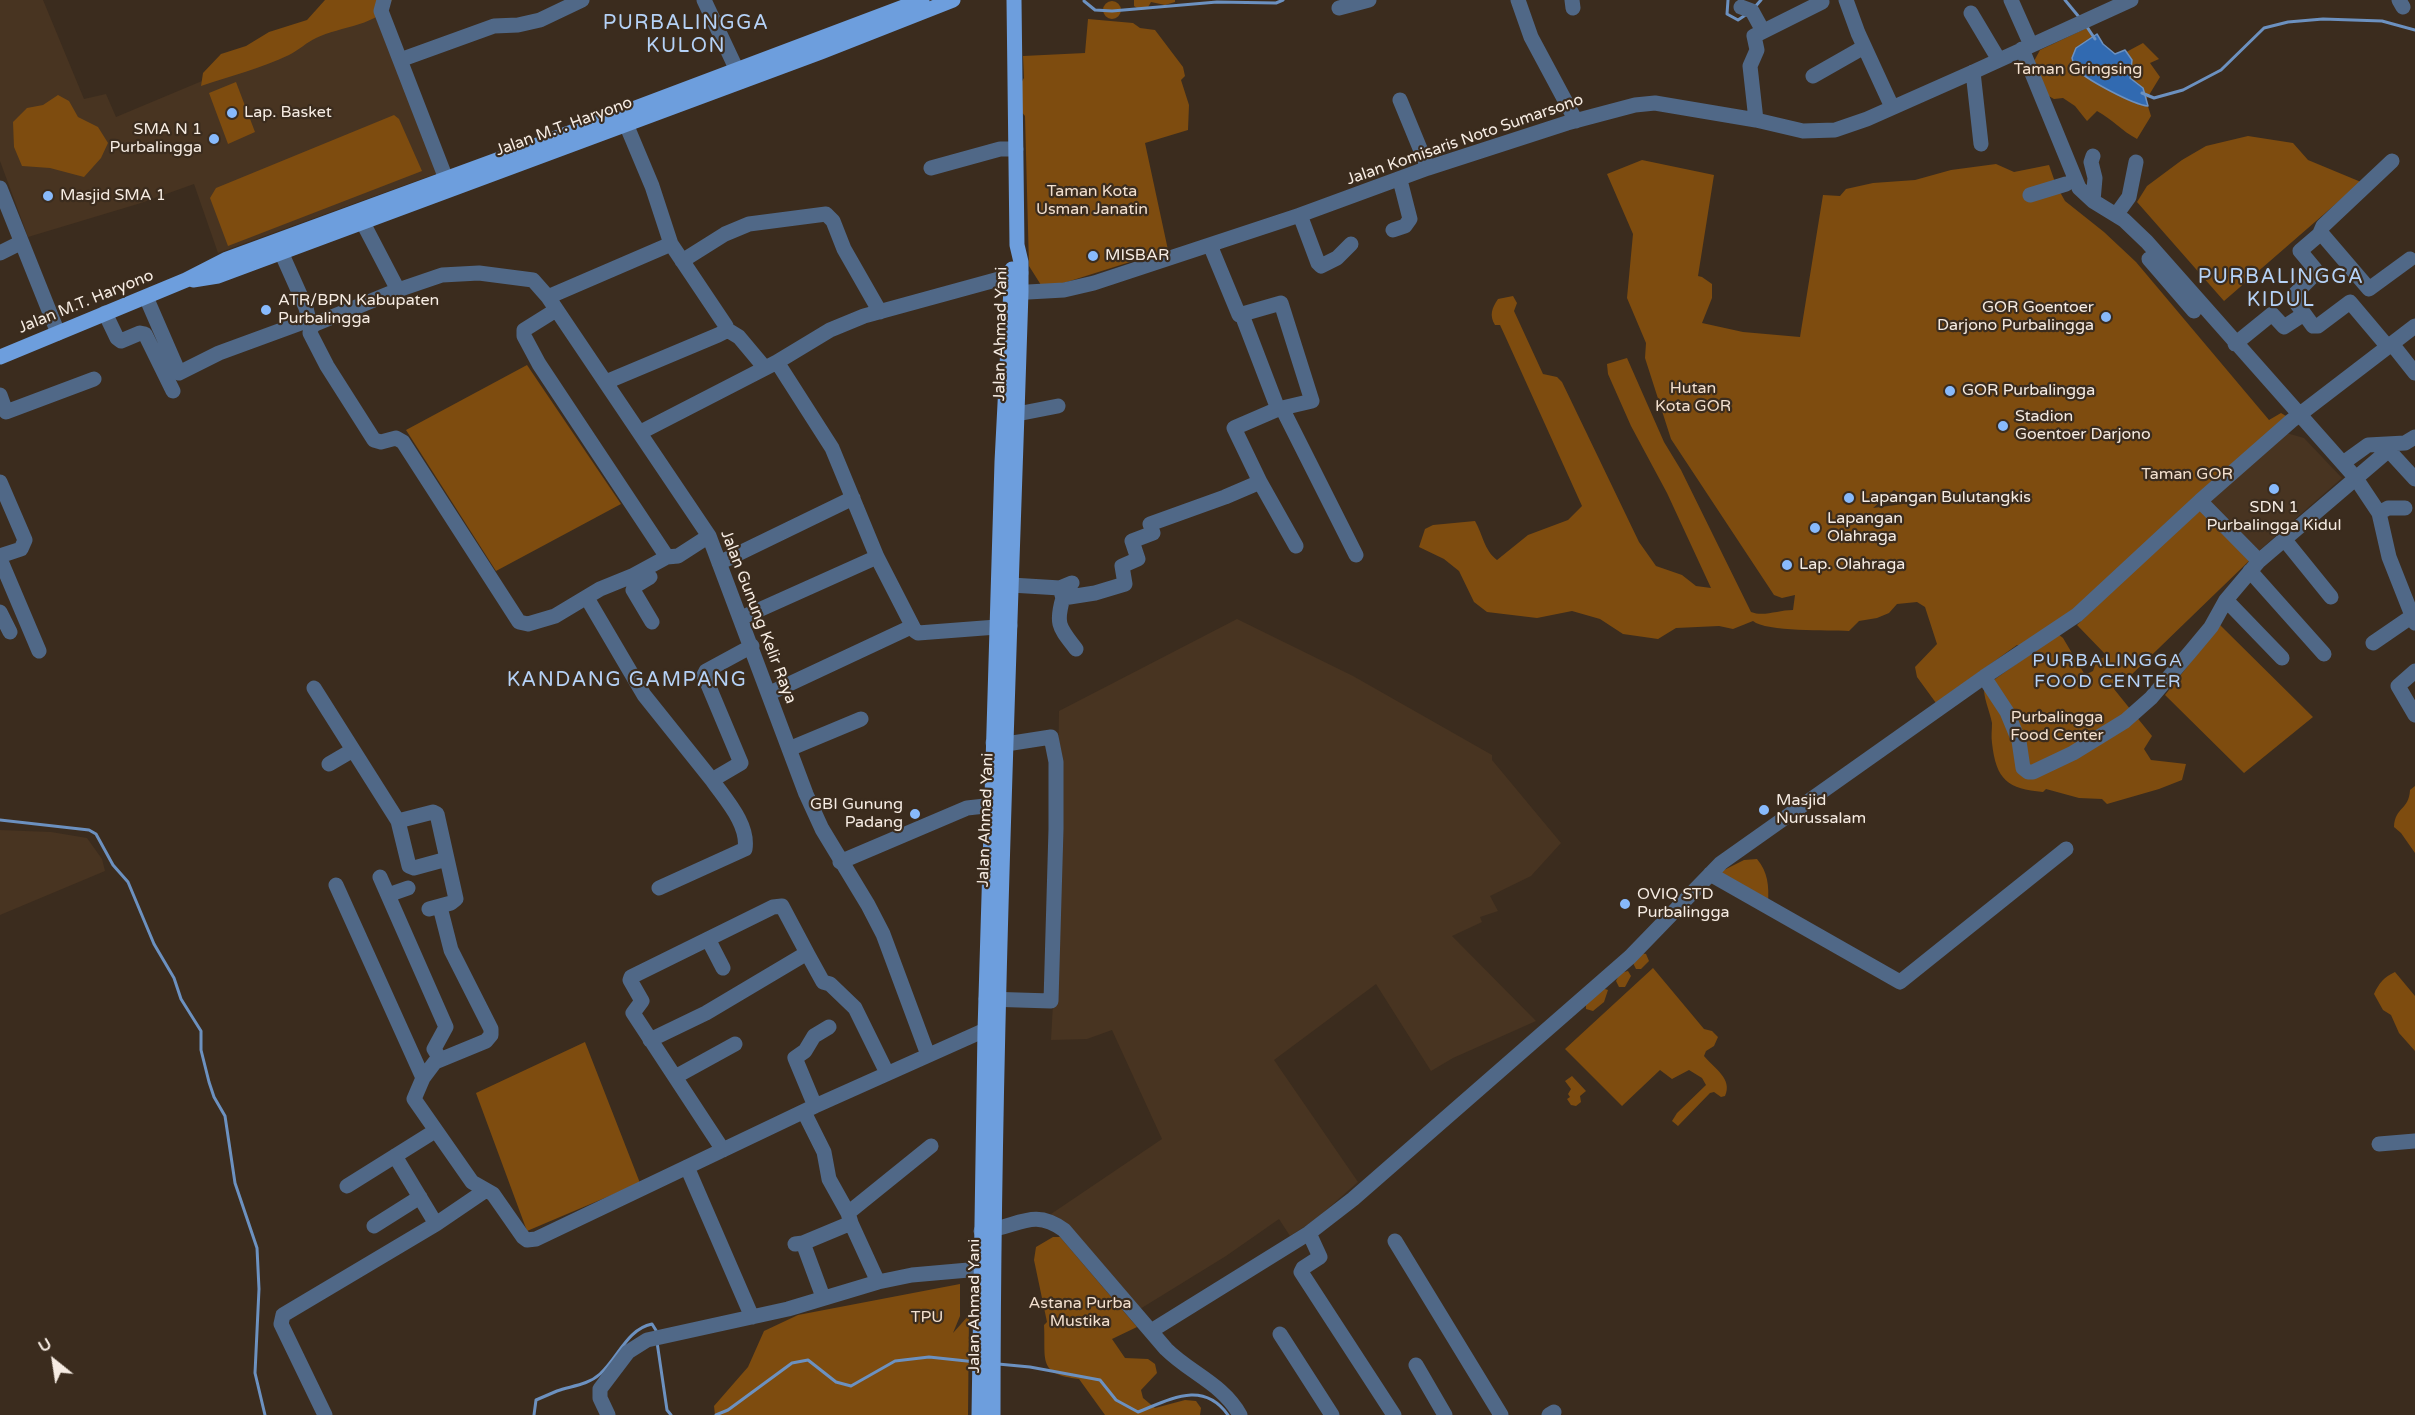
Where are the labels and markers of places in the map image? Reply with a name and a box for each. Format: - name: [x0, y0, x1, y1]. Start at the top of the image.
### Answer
- place label: Lap. Basket: [244, 103, 332, 123]
- marker: Lap. Basket: [225, 106, 239, 120]
- place label: SMA N 1 Purbalingga: [110, 120, 202, 158]
- marker: SMA N 1 Purbalingga: [207, 132, 221, 146]
- place label: Masjid SMA 1: [60, 186, 166, 206]
- marker: Masjid SMA 1: [41, 189, 55, 203]
- place label: MISBAR: [1105, 246, 1169, 266]
- marker: MISBAR: [1086, 249, 1100, 263]
- place label: ATR/BPN Kabupaten Purbalingga: [278, 291, 439, 329]
- place label: GOR Goentoer Darjono Purbalingga: [1937, 298, 2094, 336]
- marker: ATR/BPN Kabupaten Purbalingga: [259, 303, 273, 317]
- marker: GOR Goentoer Darjono Purbalingga: [2099, 310, 2113, 324]
- place label: GOR Purbalingga: [1962, 381, 2095, 401]
- marker: GOR Purbalingga: [1943, 384, 1957, 398]
- place label: Stadion Goentoer Darjono: [2015, 407, 2151, 445]
- marker: Stadion Goentoer Darjono: [1996, 419, 2010, 433]
- marker: SDN 1 Purbalingga Kidul: [2267, 482, 2281, 496]
- place label: Lapangan Bulutangkis: [1861, 488, 2031, 508]
- marker: Lapangan Bulutangkis: [1842, 491, 1856, 505]
- place label: SDN 1 Purbalingga Kidul: [2206, 498, 2342, 536]
- place label: Lapangan Olahraga: [1827, 509, 1903, 547]
- marker: Lapangan Olahraga: [1808, 521, 1822, 535]
- place label: Lap. Olahraga: [1799, 555, 1905, 575]
- marker: Lap. Olahraga: [1780, 558, 1794, 572]
- place label: Masjid Nurussalam: [1776, 791, 1866, 829]
- place label: GBI Gunung Padang: [810, 795, 903, 833]
- marker: Masjid Nurussalam: [1757, 803, 1771, 817]
- marker: GBI Gunung Padang: [908, 807, 922, 821]
- place label: OVIQ STD Purbalingga: [1637, 885, 1729, 923]
- marker: OVIQ STD Purbalingga: [1618, 897, 1632, 911]

